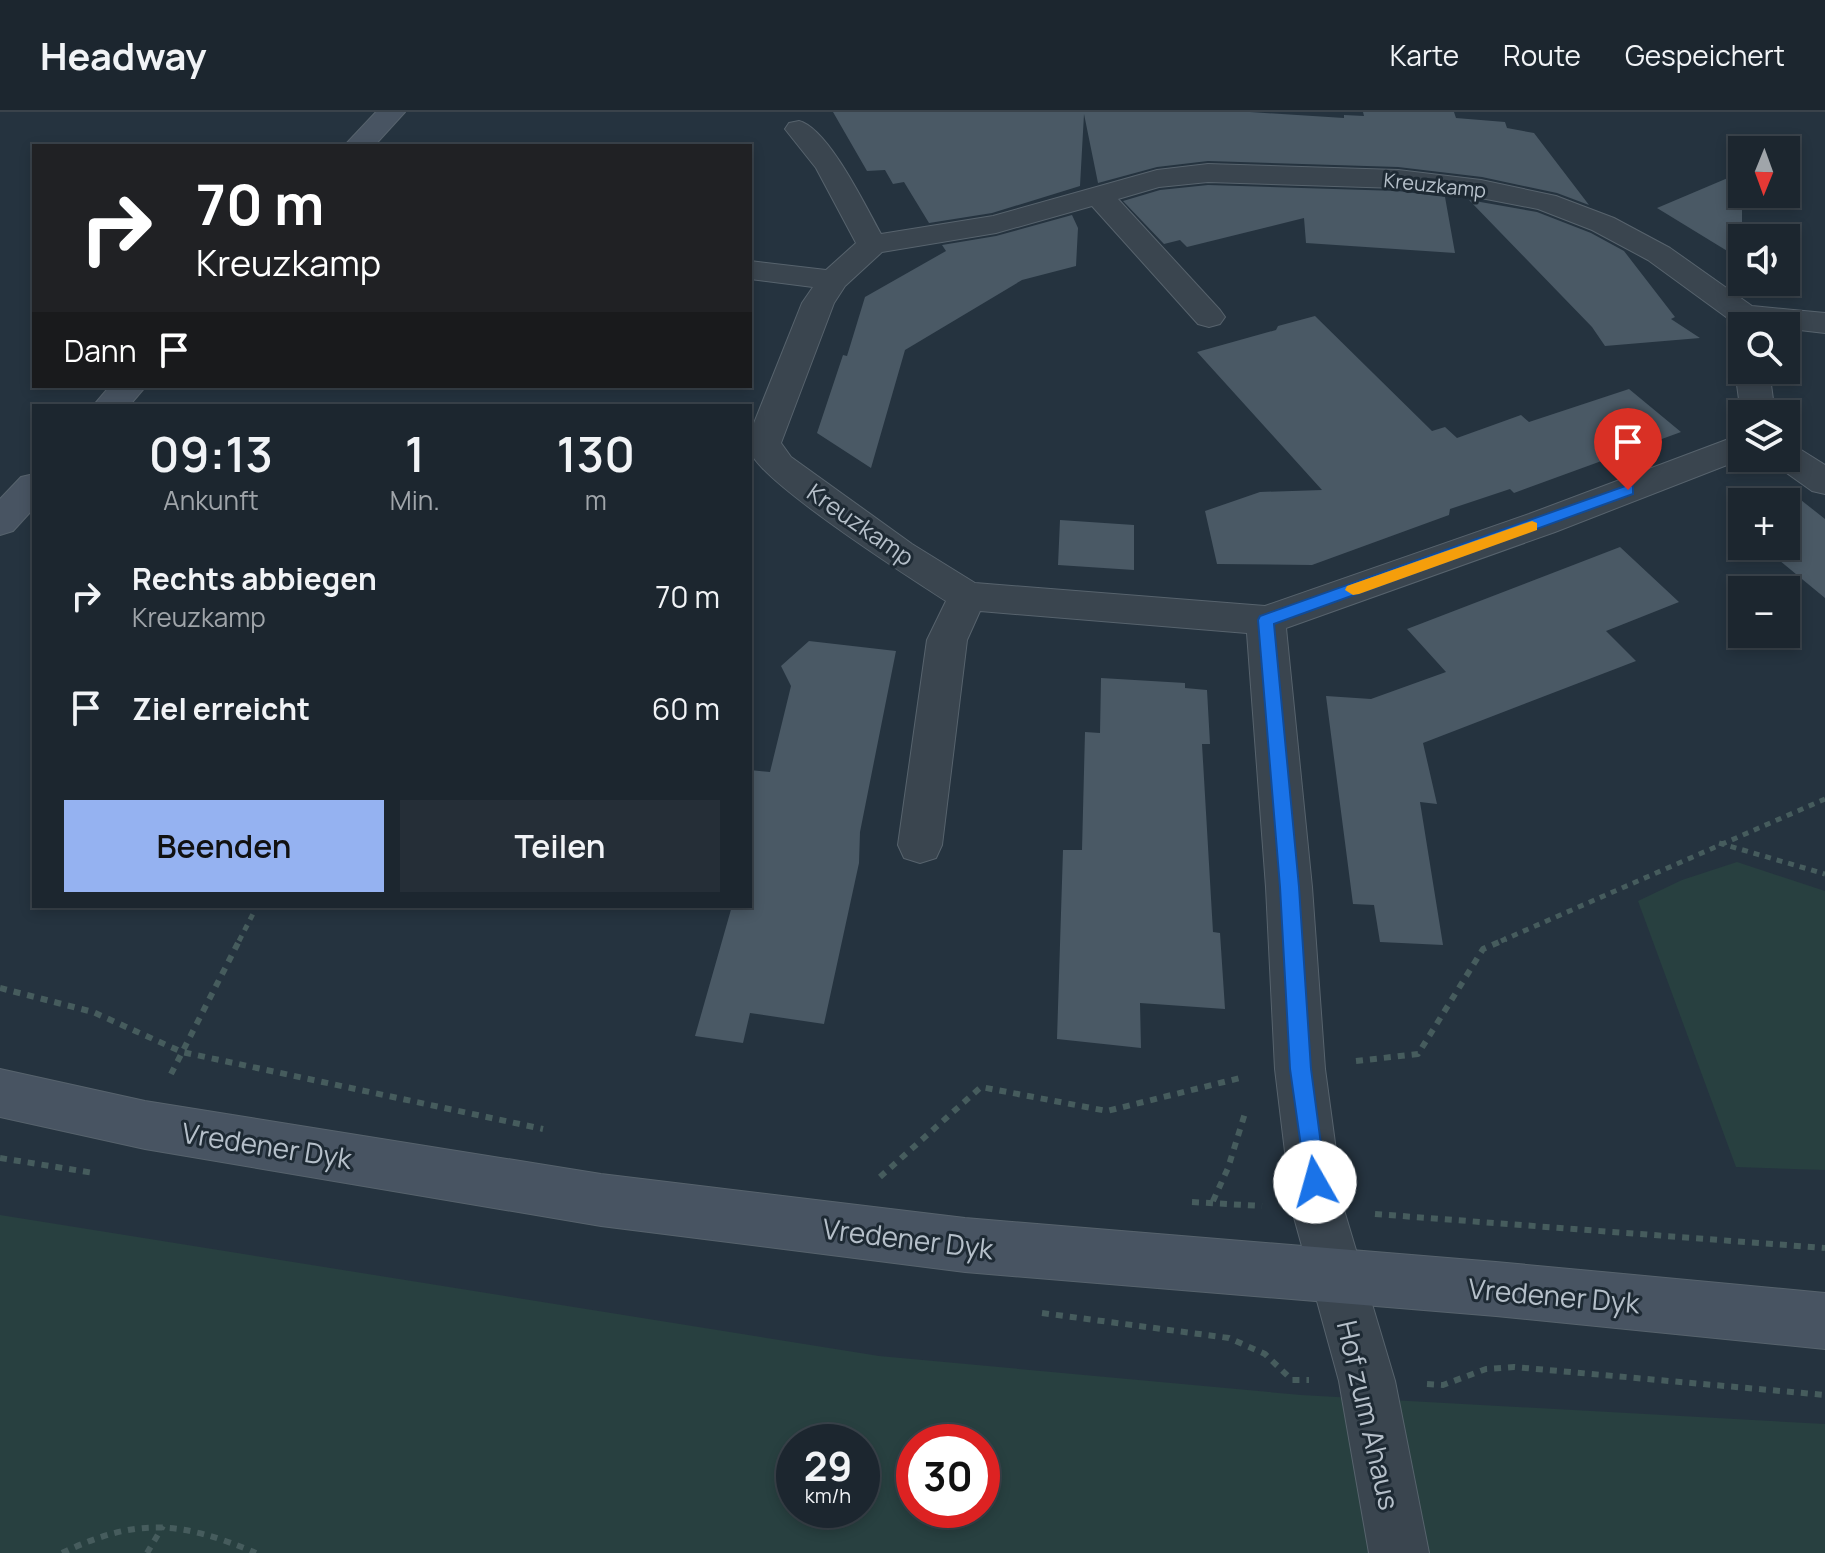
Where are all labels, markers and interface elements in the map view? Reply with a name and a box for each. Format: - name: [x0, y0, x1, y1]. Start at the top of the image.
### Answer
- text: Headway: [40, 29, 207, 81]
- text: Karte: [1390, 36, 1459, 74]
- text: Route: [1503, 36, 1581, 74]
- text: Gespeichert: [1625, 36, 1785, 74]
- north arrow: [1728, 136, 1800, 208]
- map controls: [1728, 136, 1800, 648]
- text: 70 m: [196, 165, 324, 242]
- street label: Kreuzkamp: [1382, 166, 1488, 204]
- icon: right: [64, 176, 168, 280]
- button: sound: [1728, 224, 1800, 296]
- text: Kreuzkamp: [196, 238, 381, 287]
- button: search: [1728, 312, 1800, 384]
- icon: arrive: [152, 328, 196, 372]
- text: Dann: [64, 330, 136, 371]
- button: layers: [1728, 400, 1800, 472]
- pin: [1594, 408, 1662, 490]
- icon: arrive: [1606, 420, 1650, 464]
- text: 09:13: [149, 421, 273, 486]
- text: 1: [405, 421, 425, 486]
- text: 130: [557, 421, 635, 486]
- street label: Kreuzkamp: [801, 475, 921, 573]
- text: Ankunft: [163, 482, 259, 518]
- text: Min.: [390, 482, 440, 518]
- text: m: [585, 482, 607, 518]
- button: +: [1728, 488, 1800, 560]
- text: Rechts abbiegen: [132, 558, 377, 599]
- icon: right: [64, 574, 108, 618]
- text: 70 m: [655, 576, 720, 617]
- button: −: [1728, 576, 1800, 648]
- text: Kreuzkamp: [132, 599, 266, 635]
- icon: arrive: [64, 686, 108, 730]
- text: Ziel erreicht: [132, 688, 310, 729]
- text: 60 m: [652, 688, 720, 729]
- button: Beenden: [64, 800, 384, 892]
- button: Teilen: [400, 800, 720, 892]
- street label: Vredener Dyk: [179, 1113, 356, 1177]
- position arrow: [1273, 1140, 1357, 1224]
- street label: Vredener Dyk: [820, 1209, 997, 1267]
- street label: Vredener Dyk: [1467, 1269, 1642, 1322]
- street label: Hof zum Ahaus: [1329, 1317, 1409, 1513]
- speed limit sign: 30: [896, 1424, 1000, 1528]
- text: 29: [804, 1438, 852, 1493]
- text: km/h: [805, 1482, 851, 1509]

